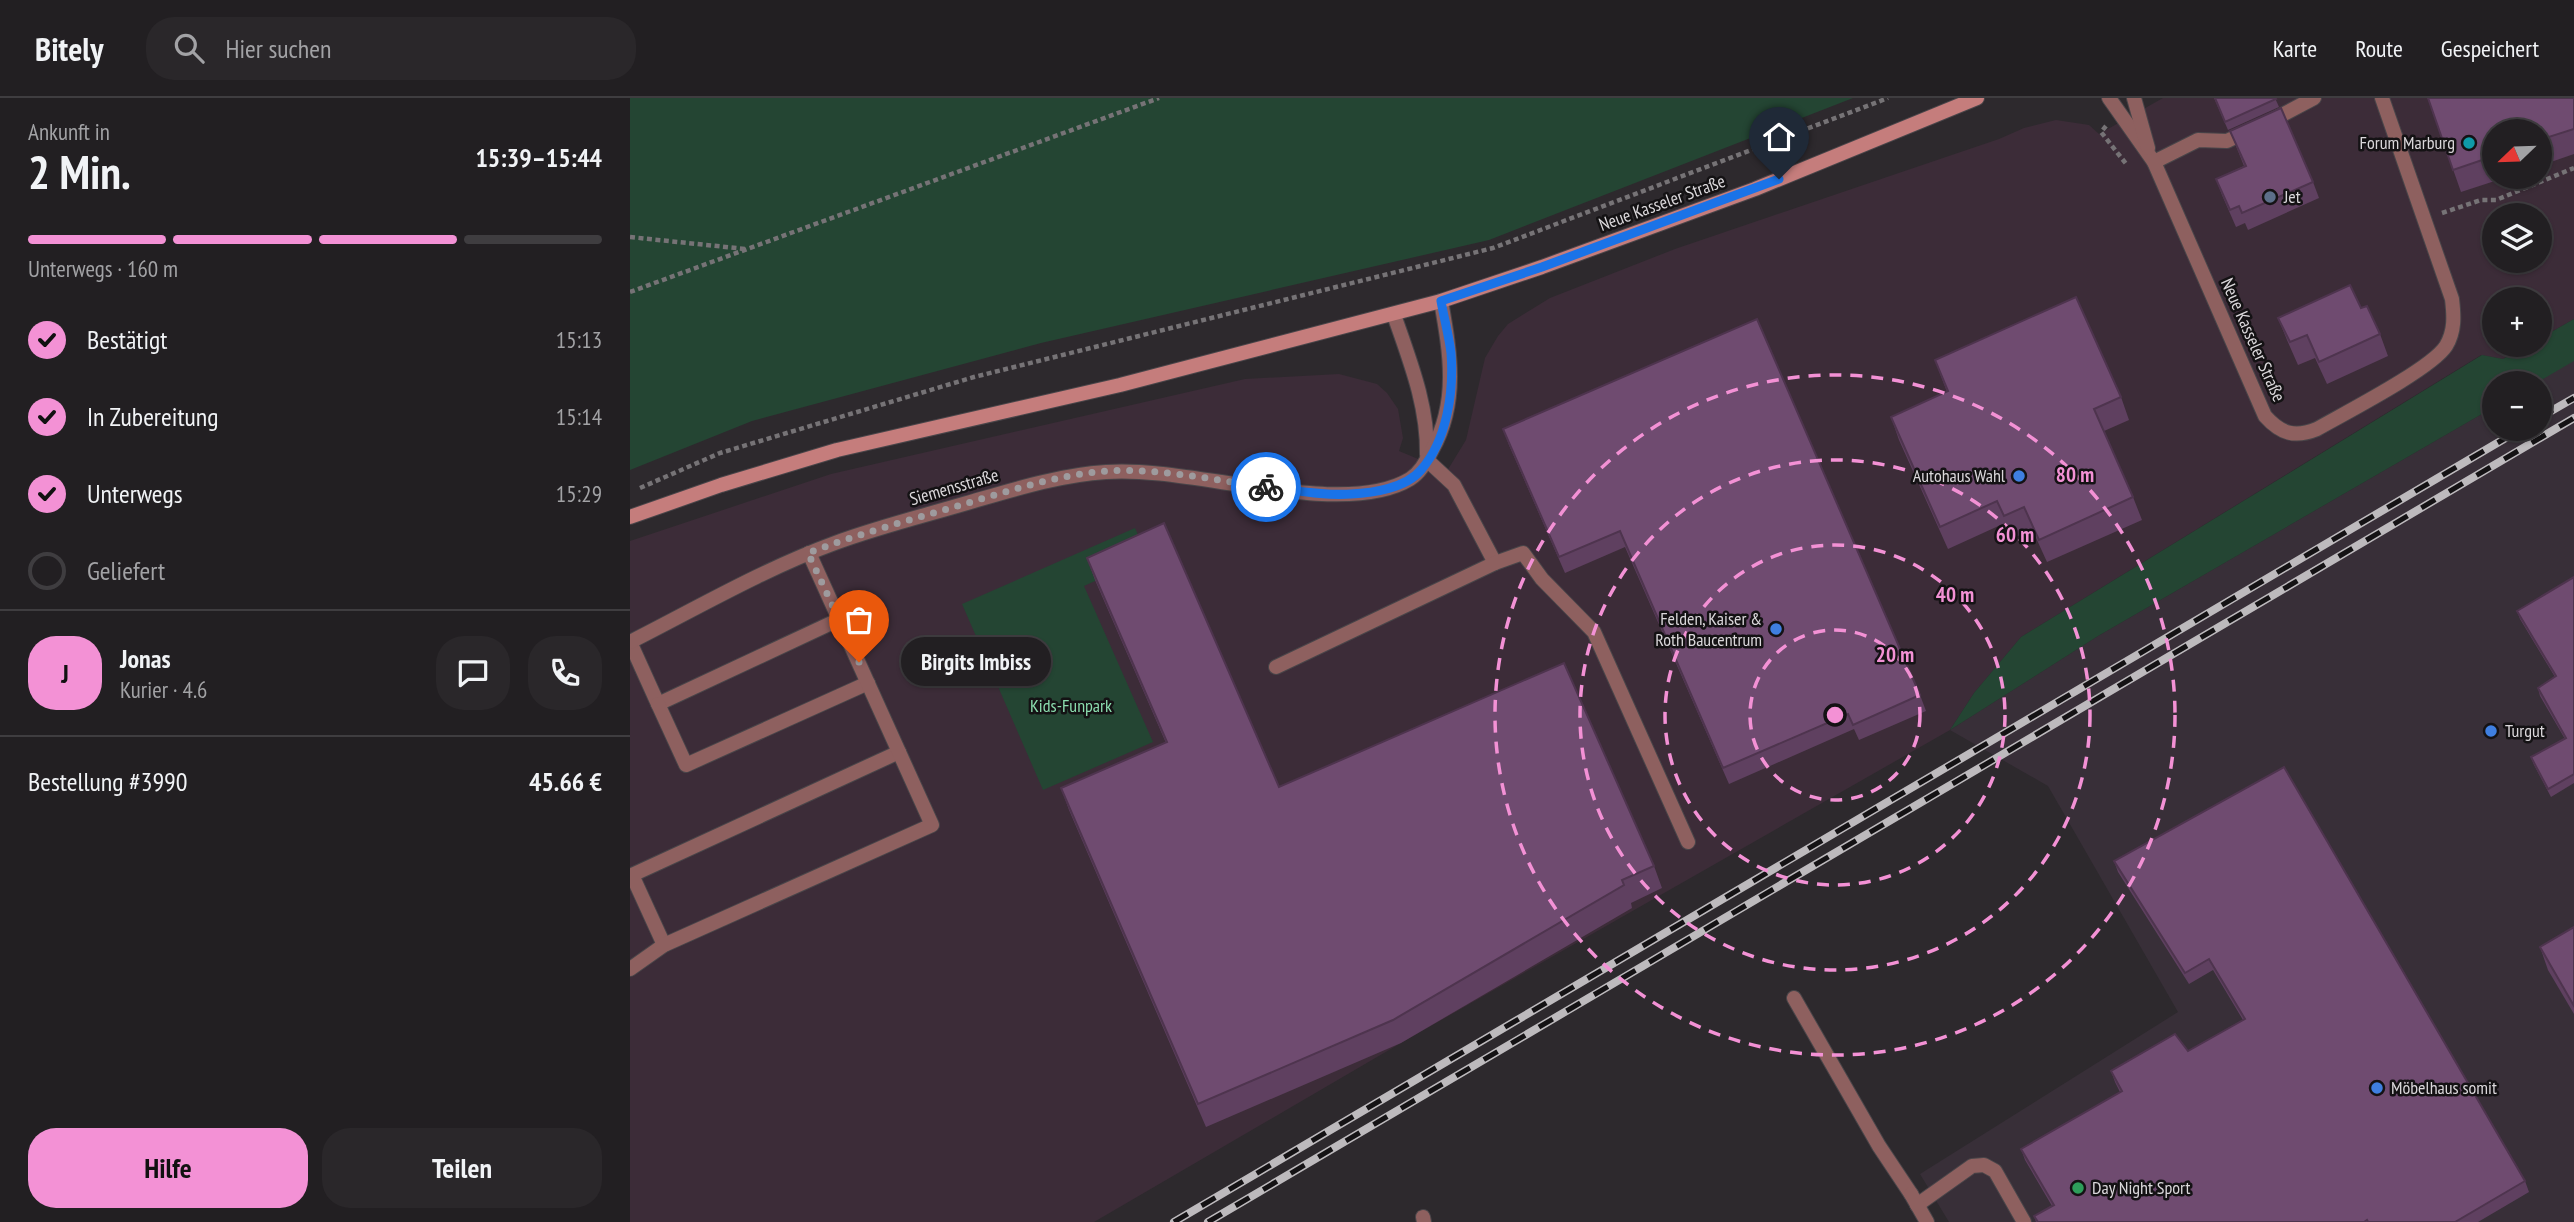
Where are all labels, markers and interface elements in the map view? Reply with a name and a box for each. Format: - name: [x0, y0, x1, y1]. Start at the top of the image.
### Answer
- search box: [146, 17, 636, 80]
- text: Bitely: [35, 27, 104, 70]
- icon: search: [170, 29, 208, 67]
- text: Hier suchen: [226, 32, 331, 65]
- text: Karte: [2273, 33, 2317, 64]
- text: Route: [2355, 33, 2403, 64]
- text: Gespeichert: [2441, 33, 2539, 64]
- pin: [1749, 107, 1809, 179]
- text: Ankunft in: [28, 117, 110, 146]
- icon: home: [1760, 118, 1798, 156]
- north arrow: [2482, 119, 2552, 189]
- map controls: [2482, 119, 2552, 441]
- place label: Forum Marburg: [2360, 131, 2455, 154]
- marker: Forum Marburg: [2461, 135, 2477, 151]
- text: 15:39–15:44: [475, 141, 602, 174]
- text: 2 Min.: [28, 142, 131, 202]
- street label: Neue Kasseler Straße: [1595, 169, 1728, 236]
- place label: Jet: [2283, 185, 2301, 208]
- marker: Jet: [2262, 189, 2278, 205]
- button: layers: [2482, 203, 2552, 273]
- text: Unterwegs · 160 m: [28, 254, 178, 283]
- street label: Neue Kasseler Straße: [2216, 274, 2291, 405]
- button: +: [2482, 287, 2552, 357]
- icon: check: [28, 321, 66, 359]
- text: Bestätigt: [87, 323, 168, 356]
- text: 15:13: [556, 325, 602, 354]
- button: −: [2482, 371, 2552, 441]
- icon: check: [28, 398, 66, 436]
- text: In Zubereitung: [87, 400, 218, 433]
- text: 15:14: [556, 402, 602, 431]
- courier: [1231, 452, 1301, 522]
- text: 80 m: [2056, 461, 2094, 488]
- street label: Siemensstraße: [907, 463, 1001, 510]
- place label: Autohaus Wahl: [1913, 464, 2006, 487]
- icon: bike: [1247, 468, 1285, 506]
- marker: Autohaus Wahl: [2011, 468, 2027, 484]
- icon: check: [28, 475, 66, 513]
- text: Unterwegs: [87, 477, 182, 510]
- text: 15:29: [556, 479, 602, 508]
- text: 60 m: [1996, 521, 2034, 548]
- text: Geliefert: [87, 554, 165, 587]
- text: 40 m: [1936, 581, 1974, 608]
- pin: [829, 590, 889, 662]
- icon: bag: [840, 601, 878, 639]
- place label: Felden, Kaiser & Roth Baucentrum: [1655, 607, 1762, 651]
- marker: Felden, Kaiser & Roth Baucentrum: [1768, 621, 1784, 637]
- button: chat: [436, 636, 510, 710]
- button: phone: [528, 636, 602, 710]
- callout: Birgits Imbiss: [901, 638, 1052, 686]
- text: 20 m: [1876, 641, 1914, 668]
- text: Jonas: [120, 642, 171, 675]
- text: Birgits Imbiss: [921, 647, 1031, 676]
- text: J: [61, 657, 69, 690]
- text: Kurier · 4.6: [120, 675, 207, 704]
- park label: Kids-Funpark: [1030, 694, 1112, 717]
- centre of rings: [1823, 703, 1847, 727]
- place label: Turgut: [2505, 719, 2545, 742]
- marker: Turgut: [2483, 723, 2499, 739]
- text: Bestellung #3990: [28, 765, 188, 798]
- text: 45.66 €: [529, 765, 602, 798]
- place label: Möbelhaus somit: [2391, 1076, 2497, 1099]
- marker: Möbelhaus somit: [2369, 1080, 2385, 1096]
- button: Hilfe: [28, 1128, 308, 1208]
- button: Teilen: [322, 1128, 602, 1208]
- place label: Day Night Sport: [2092, 1176, 2190, 1199]
- marker: Day Night Sport: [2070, 1180, 2086, 1196]

